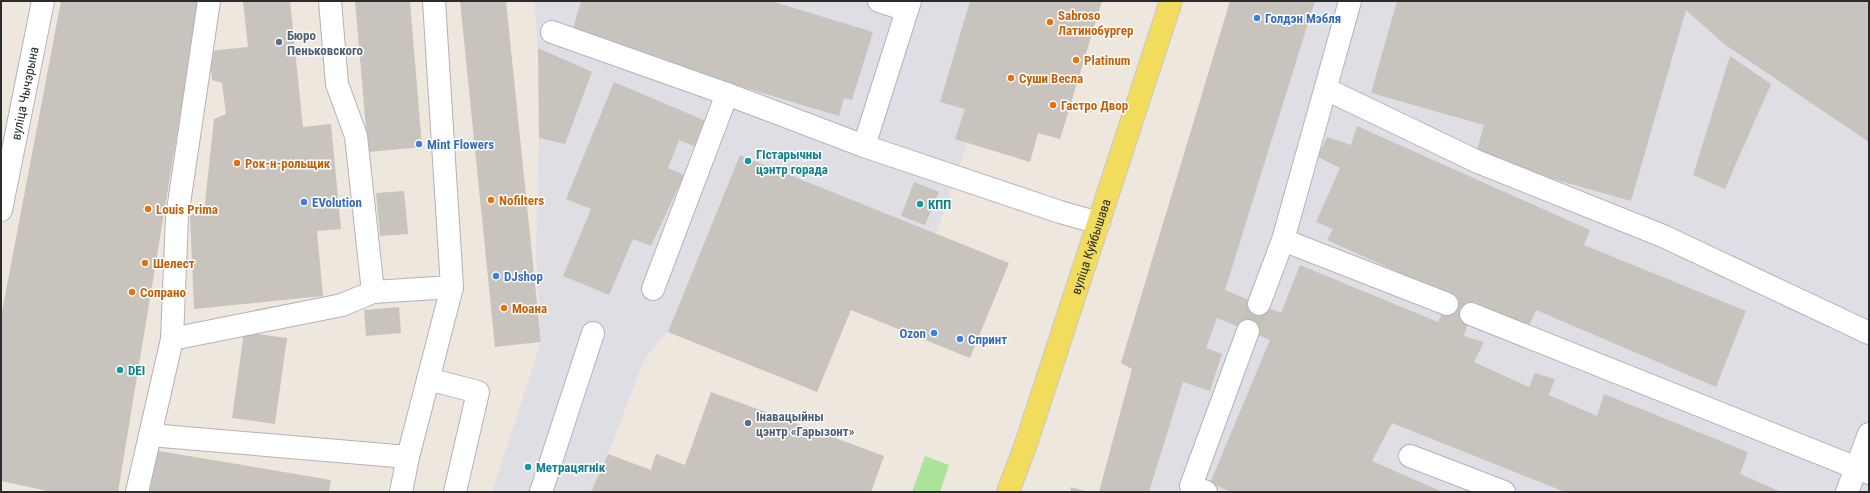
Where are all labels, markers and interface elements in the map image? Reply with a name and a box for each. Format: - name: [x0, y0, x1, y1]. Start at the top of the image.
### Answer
- place label: Sabroso Латинобургер: [1058, 8, 1133, 38]
- place label: Голдэн Мэбля: [1265, 11, 1341, 26]
- marker: Голдэн Мэбля: [1252, 13, 1262, 23]
- marker: Sabroso Латинобургер: [1045, 17, 1055, 27]
- place label: Бюро Пеньковского: [287, 28, 364, 58]
- marker: Бюро Пеньковского: [274, 37, 284, 47]
- street label: вуліца Чычэрына: [8, 46, 42, 141]
- place label: Platinum: [1084, 53, 1130, 68]
- marker: Platinum: [1071, 55, 1081, 65]
- place label: Суши Весла: [1019, 71, 1083, 86]
- marker: Суши Весла: [1006, 73, 1016, 83]
- place label: Гастро Двор: [1061, 98, 1128, 113]
- marker: Гастро Двор: [1048, 100, 1058, 110]
- place label: Mint Flowers: [427, 137, 494, 152]
- marker: Mint Flowers: [414, 139, 424, 149]
- place label: Гістарычны цэнтр горада: [756, 147, 828, 177]
- place label: Рок-н-рольщик: [245, 156, 331, 171]
- marker: Гістарычны цэнтр горада: [743, 156, 753, 166]
- marker: Рок-н-рольщик: [232, 158, 242, 168]
- place label: Nofilters: [499, 193, 544, 208]
- place label: EVolution: [312, 195, 362, 210]
- marker: Nofilters: [486, 195, 496, 205]
- marker: EVolution: [299, 197, 309, 207]
- place label: КПП: [928, 197, 951, 212]
- street label: вуліца Куйбышава: [1068, 197, 1114, 296]
- marker: КПП: [915, 199, 925, 209]
- place label: Louis Prima: [156, 202, 218, 217]
- marker: Louis Prima: [143, 204, 153, 214]
- place label: Шелест: [153, 256, 195, 271]
- marker: Шелест: [140, 258, 150, 268]
- place label: DJshop: [504, 269, 543, 284]
- marker: DJshop: [491, 271, 501, 281]
- place label: Сопрано: [140, 285, 186, 300]
- marker: Сопрано: [127, 287, 137, 297]
- place label: Моана: [512, 301, 547, 316]
- marker: Моана: [499, 303, 509, 313]
- place label: Ozon: [900, 326, 926, 341]
- marker: Ozon: [929, 328, 939, 338]
- place label: Спринт: [968, 332, 1007, 347]
- marker: Спринт: [955, 334, 965, 344]
- place label: DEI: [128, 363, 145, 378]
- marker: DEI: [115, 365, 125, 375]
- place label: Інавацыйны цэнтр «Гарызонт»: [756, 409, 855, 439]
- marker: Інавацыйны цэнтр «Гарызонт»: [743, 418, 753, 428]
- place label: Метрацягнік: [536, 460, 606, 475]
- marker: Метрацягнік: [523, 462, 533, 472]

